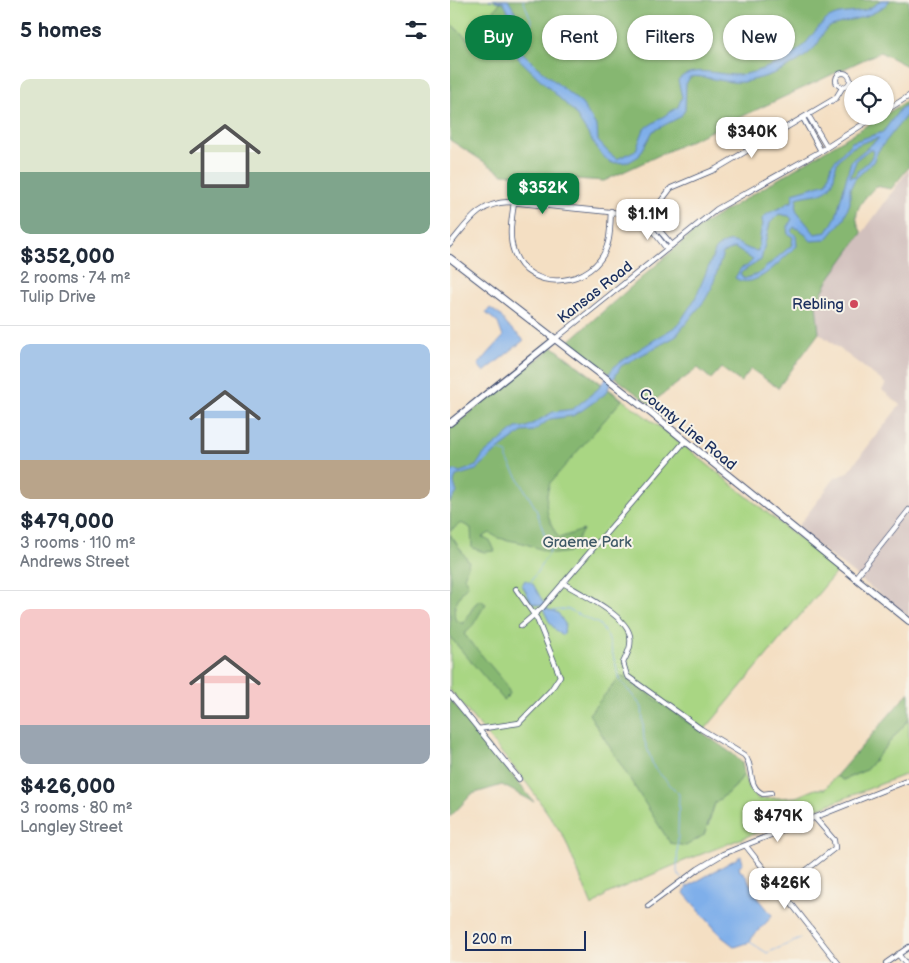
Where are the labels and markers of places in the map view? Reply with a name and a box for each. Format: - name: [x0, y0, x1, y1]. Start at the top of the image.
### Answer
- pin: $340K: [717, 116, 787, 159]
- pin: $352K: [508, 172, 578, 215]
- pin: $1.1M: [613, 198, 683, 241]
- place label: Rebling: [792, 295, 844, 314]
- marker: Rebling: [848, 298, 860, 310]
- pin: $479K: [743, 800, 813, 843]
- pin: $426K: [750, 868, 820, 910]

